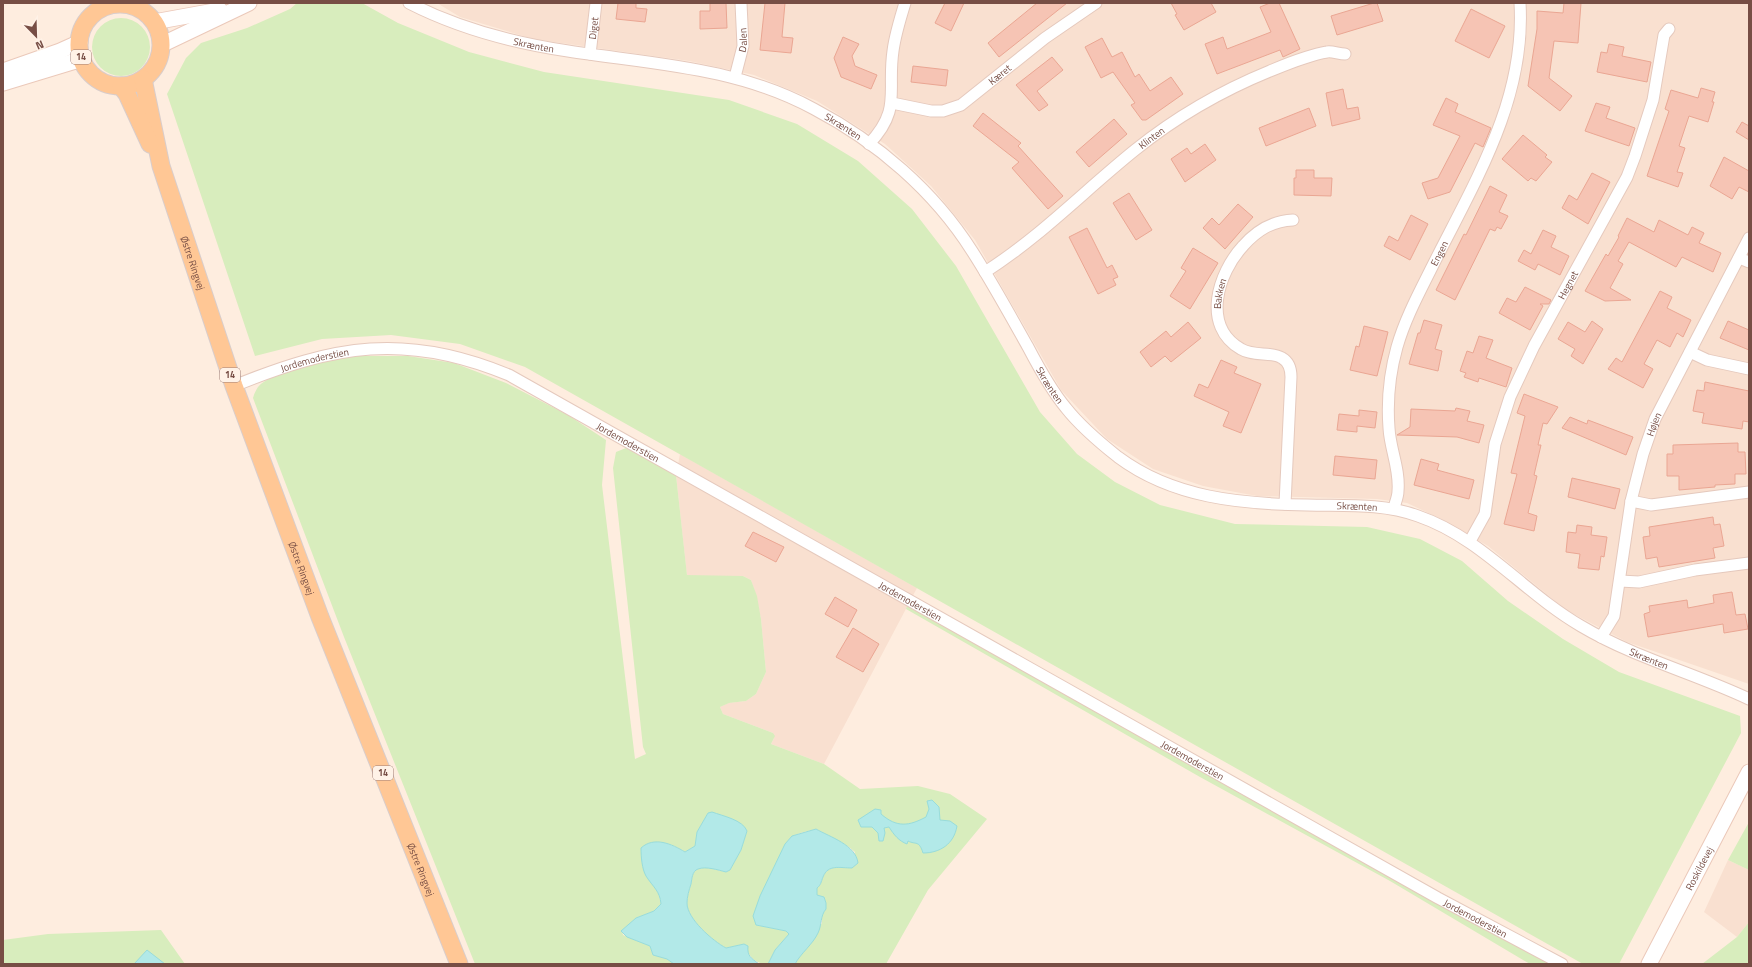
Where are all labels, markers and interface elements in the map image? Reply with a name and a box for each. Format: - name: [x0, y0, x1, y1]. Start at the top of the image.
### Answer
- north arrow: [16, 16, 56, 56]
- street label: Diget: [585, 16, 602, 40]
- street label: Dalen: [735, 28, 751, 54]
- street label: Skrænten: [512, 34, 555, 57]
- text: N: [33, 36, 47, 54]
- road number: 14: [71, 50, 91, 64]
- street label: Kæret: [985, 61, 1015, 89]
- street label: Skrænten: [822, 109, 865, 144]
- street label: Klinten: [1135, 123, 1168, 153]
- street label: Østre Ringvej: [177, 234, 209, 292]
- street label: Engen: [1427, 238, 1452, 269]
- street label: Hegnet: [1554, 268, 1582, 302]
- street label: Bakken: [1210, 276, 1230, 309]
- street label: Jordemoderstien: [279, 344, 350, 376]
- street label: Skrænten: [1032, 364, 1067, 407]
- road number: 14: [220, 368, 240, 382]
- street label: Højen: [1643, 410, 1665, 438]
- street label: Jordemoderstien: [594, 419, 662, 466]
- street label: Skrænten: [1336, 498, 1378, 515]
- street label: Østre Ringvej: [284, 539, 318, 597]
- street label: Jordemoderstien: [876, 578, 944, 625]
- street label: Skrænten: [1627, 644, 1671, 674]
- street label: Jordemoderstien: [1158, 737, 1227, 784]
- road number: 14: [373, 766, 393, 780]
- street label: Østre Ringvej: [403, 841, 438, 898]
- street label: Roskildevej: [1682, 844, 1717, 893]
- street label: Jordemoderstien: [1441, 895, 1510, 942]

